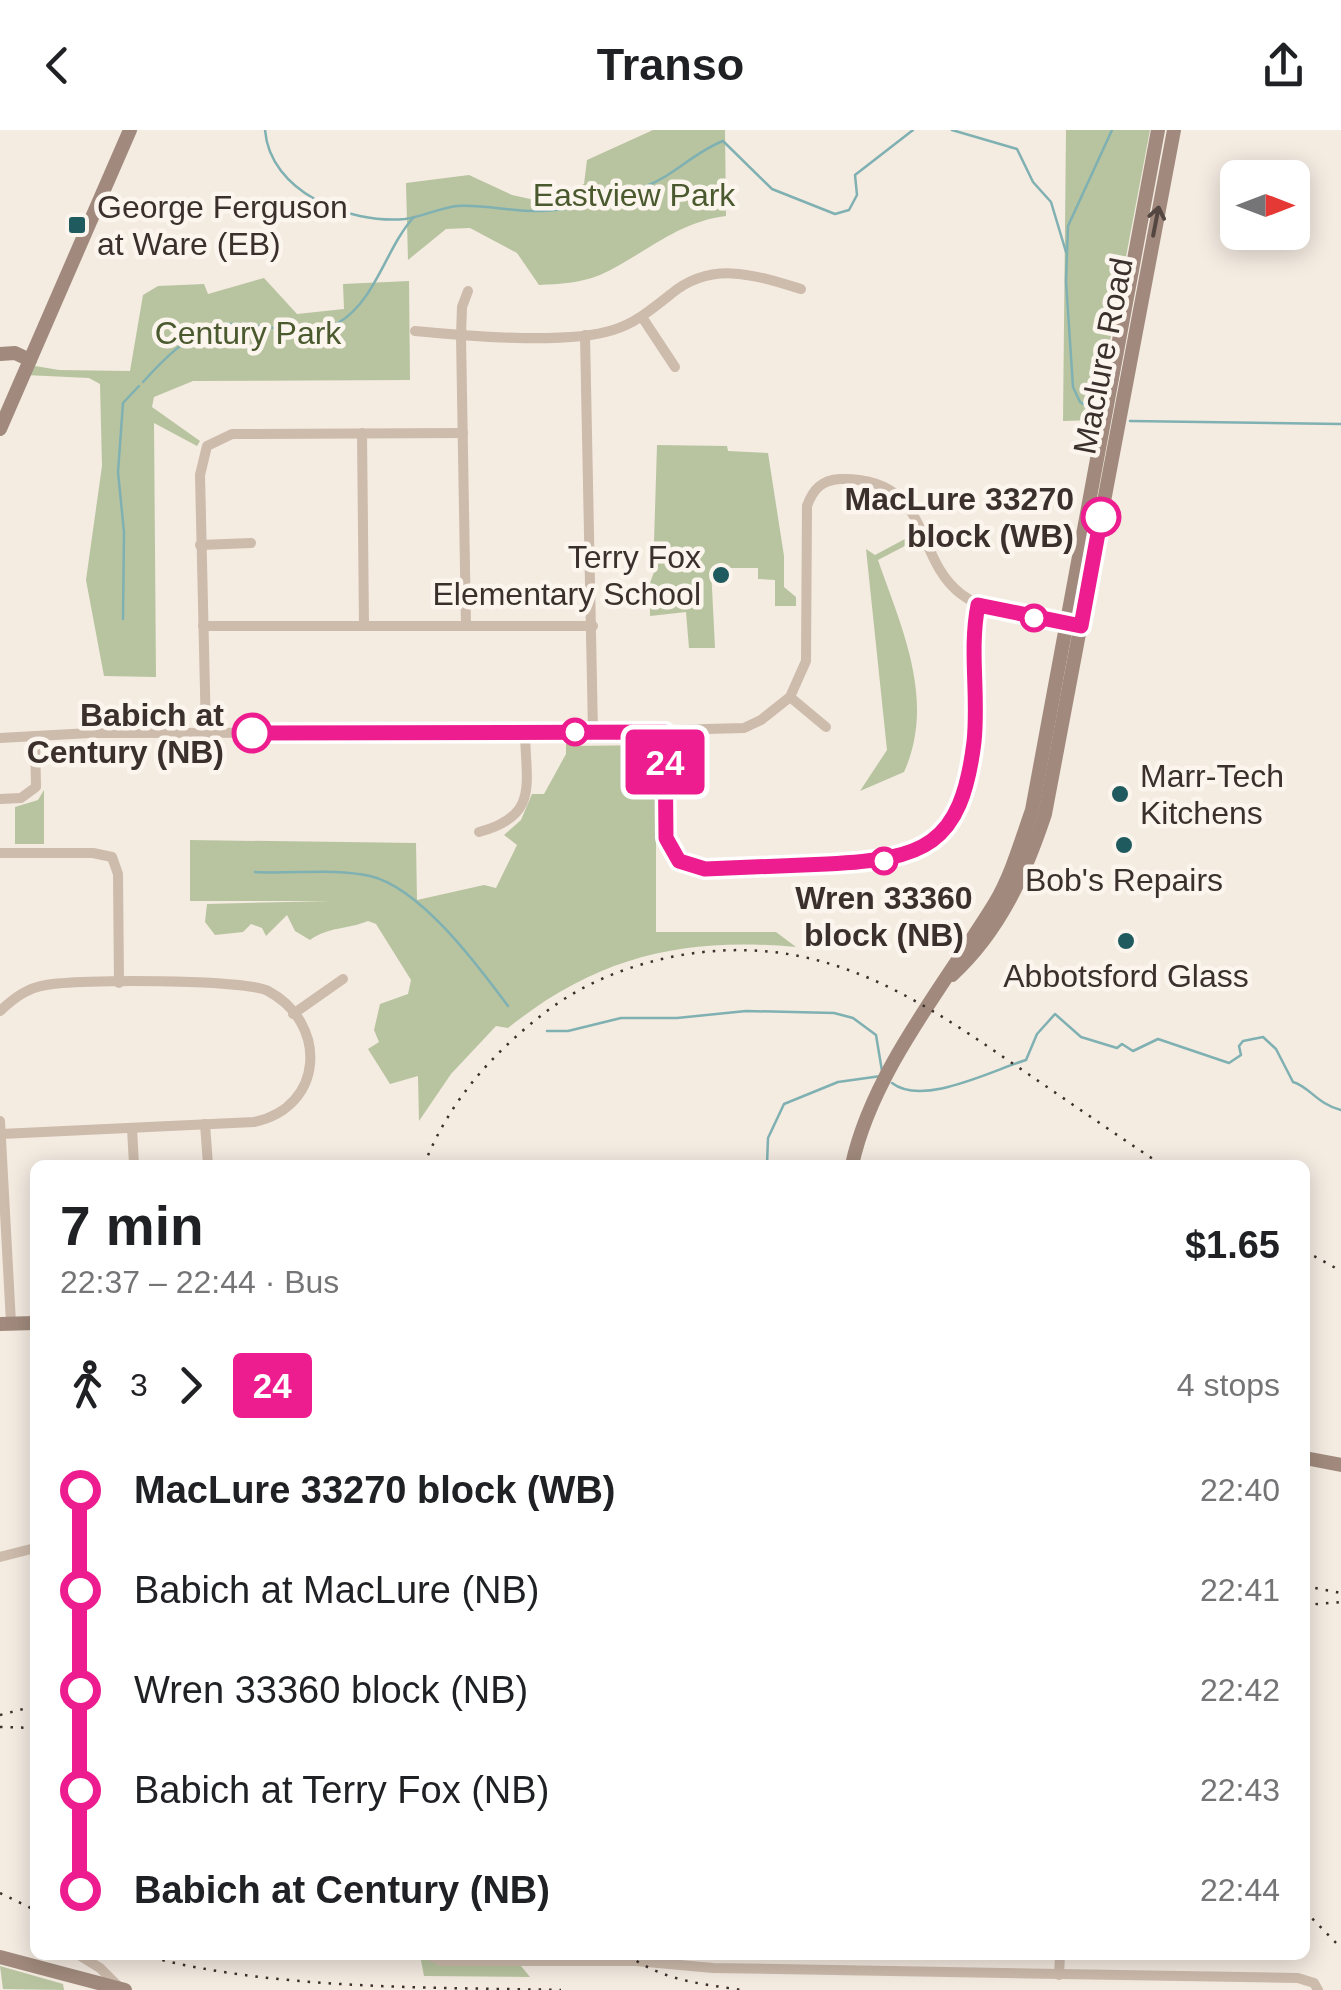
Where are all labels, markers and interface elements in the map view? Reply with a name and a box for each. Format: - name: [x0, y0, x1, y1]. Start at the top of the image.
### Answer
- icon: back: [30, 38, 85, 93]
- icon: share: [1256, 38, 1311, 93]
- text: Transo: [597, 39, 744, 90]
- north arrow: [1220, 160, 1310, 250]
- map controls: [1220, 160, 1310, 250]
- park label: Eastview Park: [533, 177, 736, 213]
- place label: George Ferguson at Ware (EB): [97, 189, 348, 262]
- one-way arrow: [1148, 205, 1167, 237]
- marker: George Ferguson at Ware (EB): [66, 214, 88, 236]
- street label: Maclure Road: [1066, 255, 1140, 457]
- park label: Century Park: [155, 315, 342, 351]
- place label: MacLure 33270 block (WB): [845, 481, 1074, 554]
- marker: MacLure 33270 block (WB): [1082, 498, 1120, 536]
- place label: Terry Fox Elementary School: [432, 539, 701, 612]
- marker: Terry Fox Elementary School: [710, 564, 732, 586]
- unlabelled marker: [1021, 605, 1047, 631]
- place label: Babich at Century (NB): [27, 697, 224, 770]
- marker: Babich at Century (NB): [233, 714, 271, 752]
- unlabelled marker: [562, 719, 588, 745]
- line badge: 24: [620, 730, 710, 794]
- text: 24: [646, 743, 684, 782]
- place label: Marr-Tech Kitchens: [1140, 758, 1284, 831]
- marker: Marr-Tech Kitchens: [1109, 783, 1131, 805]
- marker: Bob's Repairs: [1113, 834, 1135, 856]
- marker: Wren 33360 block (NB): [871, 848, 897, 874]
- place label: Bob's Repairs: [1025, 862, 1223, 898]
- place label: Wren 33360 block (NB): [795, 880, 973, 953]
- marker: Abbotsford Glass: [1115, 930, 1137, 952]
- place label: Abbotsford Glass: [1003, 958, 1249, 994]
- text: 7 min: [60, 1195, 204, 1257]
- text: $1.65: [1185, 1224, 1280, 1266]
- text: 22:37 – 22:44 · Bus: [60, 1264, 339, 1300]
- icon: walk: [60, 1358, 115, 1413]
- icon: forward: [163, 1358, 218, 1413]
- text: 24: [253, 1366, 292, 1405]
- text: 3: [130, 1367, 148, 1403]
- text: 4 stops: [1177, 1367, 1280, 1403]
- text: MacLure 33270 block (WB): [134, 1469, 615, 1511]
- text: 22:40: [1200, 1472, 1280, 1508]
- text: Babich at MacLure (NB): [134, 1569, 540, 1611]
- text: 22:41: [1200, 1572, 1280, 1608]
- text: Wren 33360 block (NB): [134, 1669, 528, 1711]
- text: 22:42: [1200, 1672, 1280, 1708]
- text: Babich at Terry Fox (NB): [134, 1769, 549, 1811]
- text: 22:43: [1200, 1772, 1280, 1808]
- text: Babich at Century (NB): [134, 1869, 550, 1911]
- text: 22:44: [1200, 1872, 1280, 1908]

